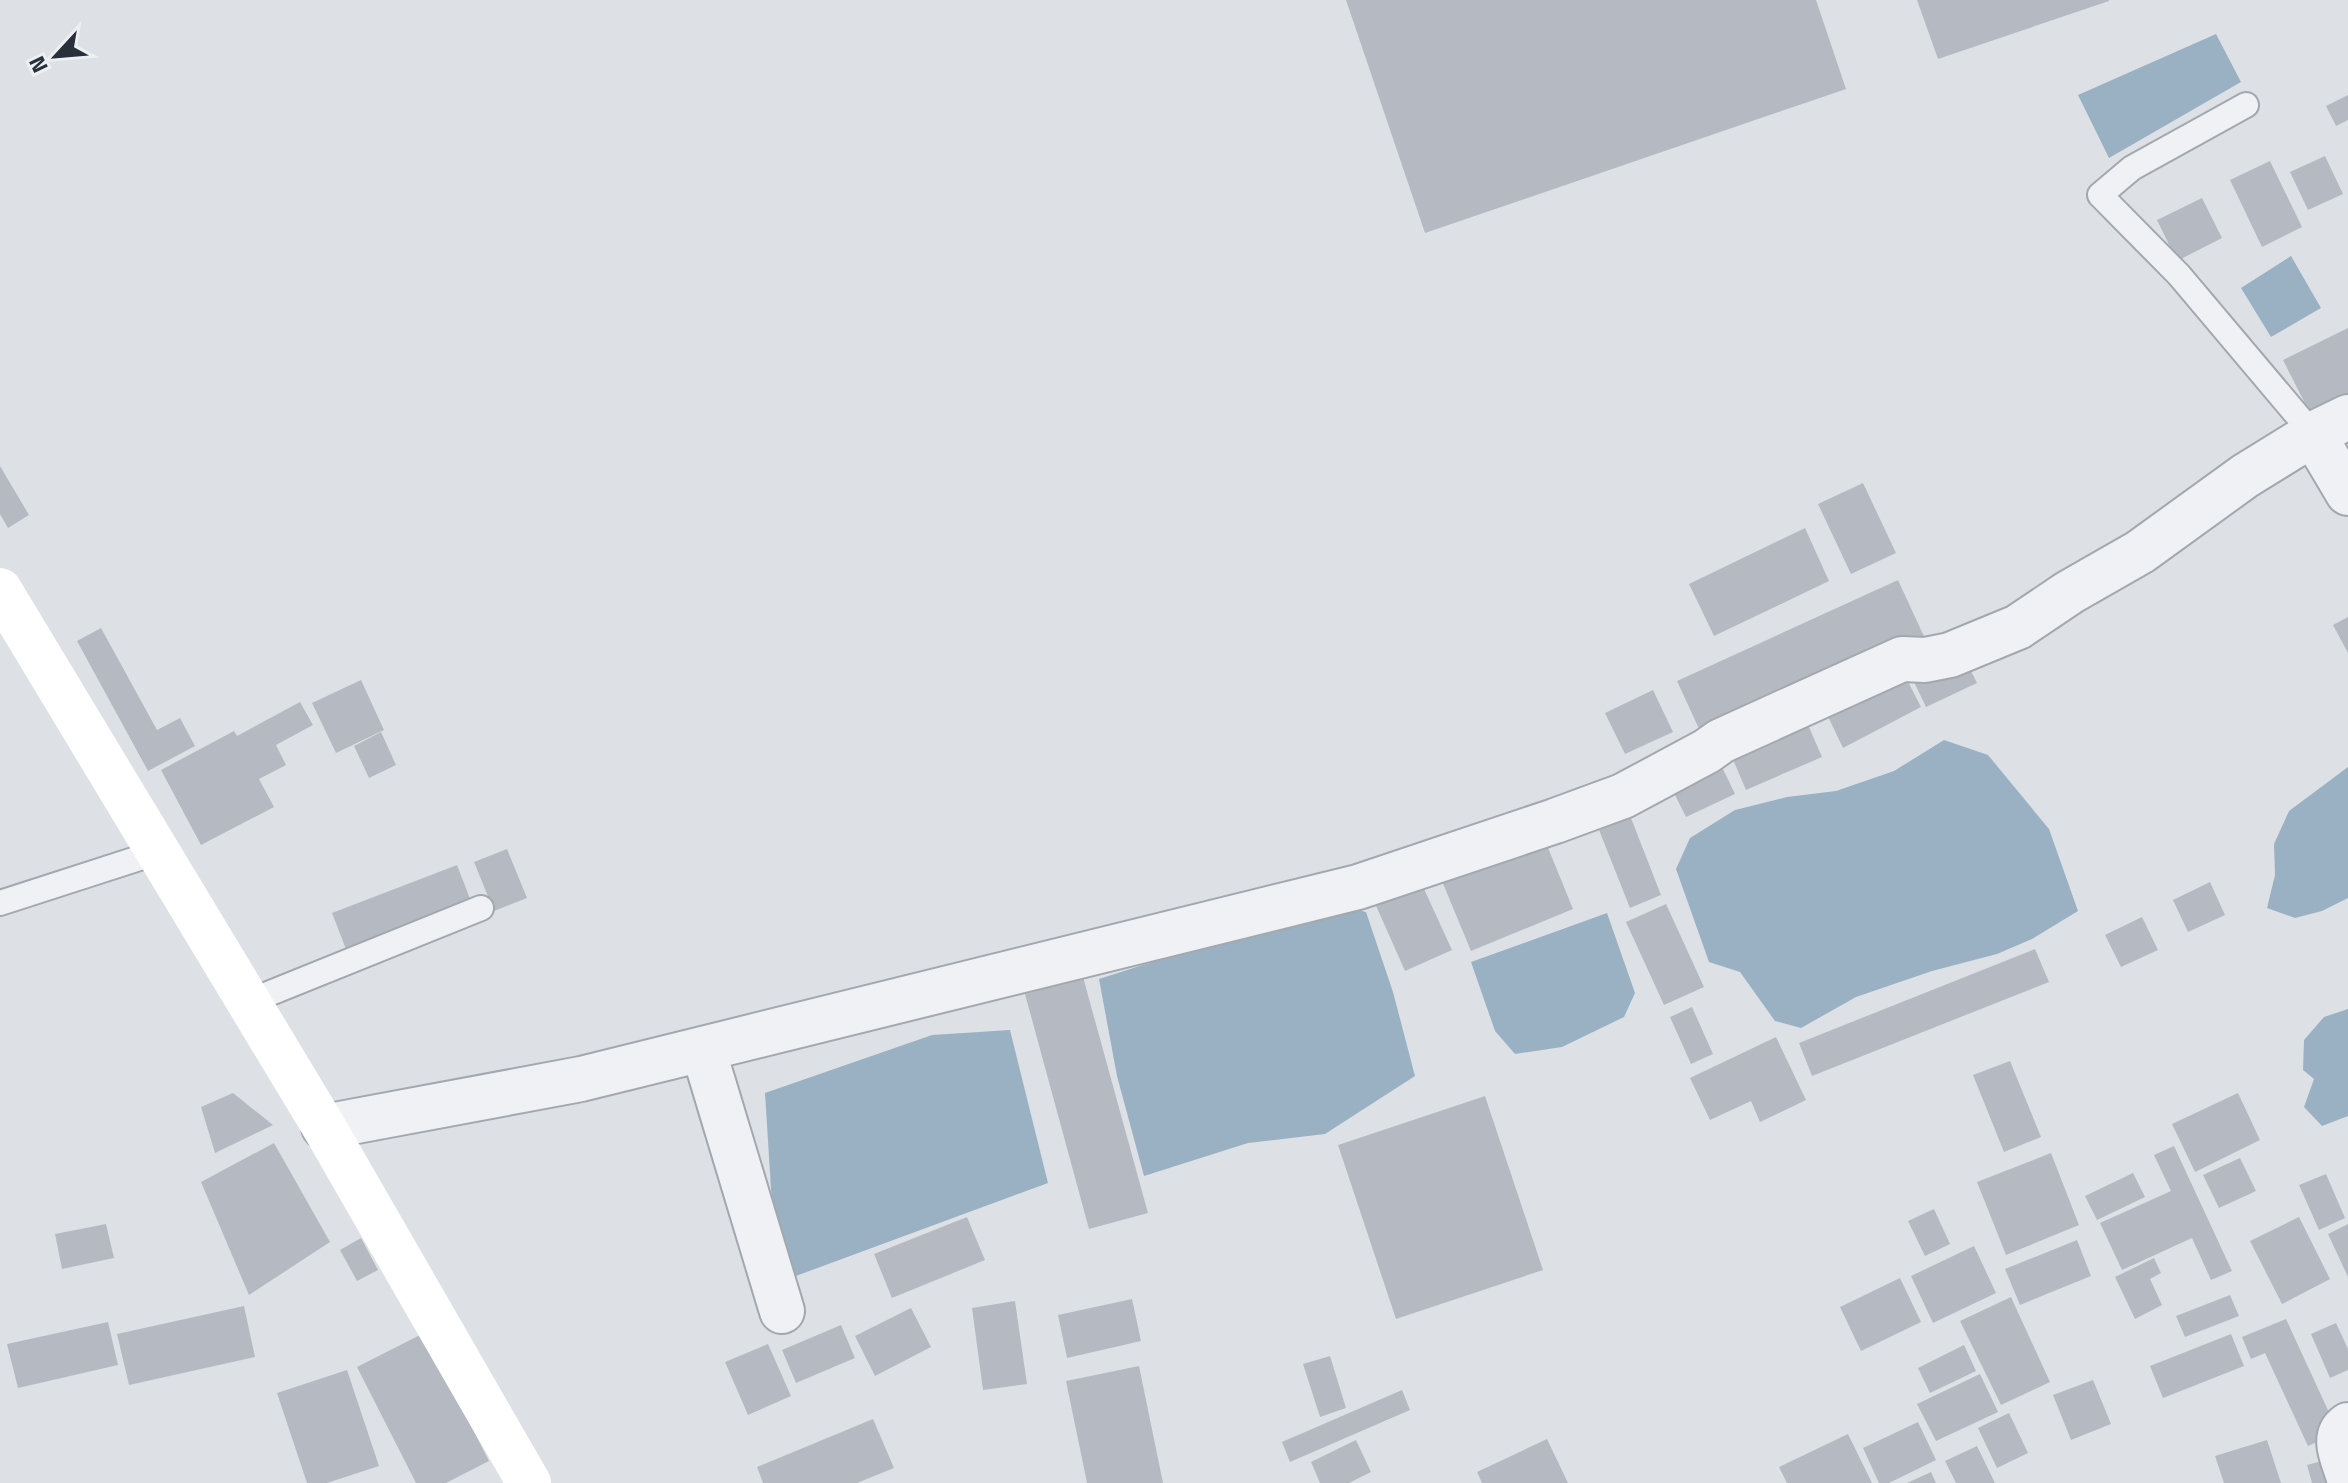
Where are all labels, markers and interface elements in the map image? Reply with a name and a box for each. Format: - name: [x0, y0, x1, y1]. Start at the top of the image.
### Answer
- north arrow: [16, 16, 96, 96]
- text: N: [19, 50, 57, 79]

